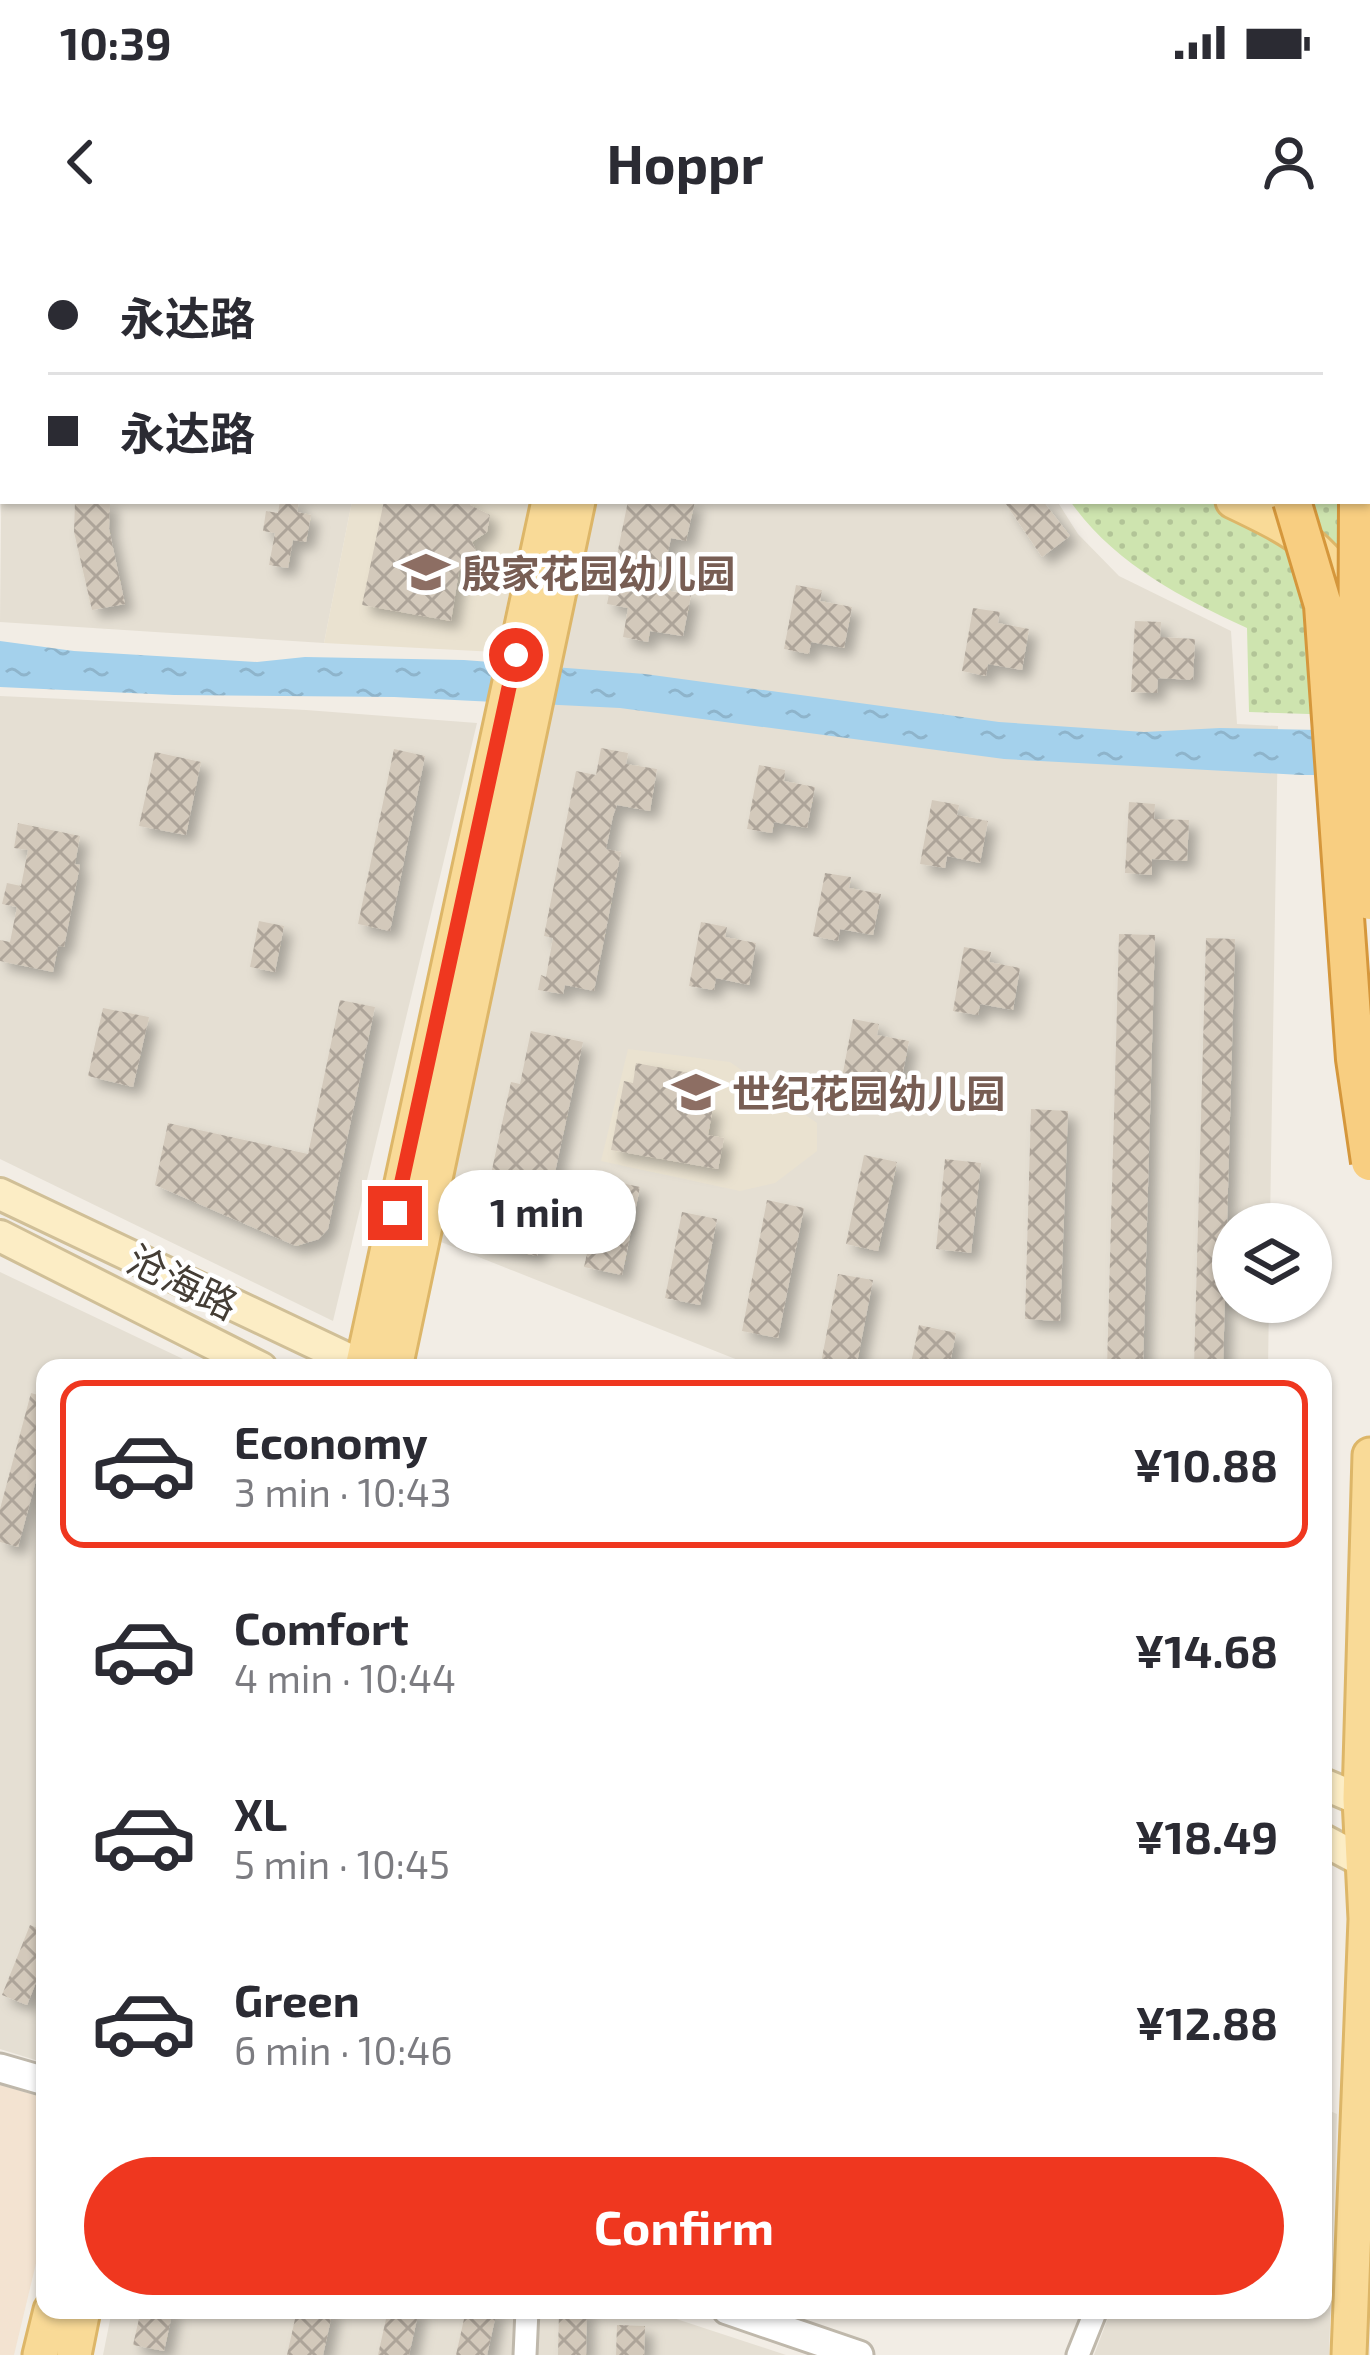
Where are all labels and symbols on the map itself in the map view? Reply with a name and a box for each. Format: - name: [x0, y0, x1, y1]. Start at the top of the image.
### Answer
- school or university icon: 殷家花园幼儿园: [401, 547, 451, 597]
- place label: 殷家花园幼儿园: [462, 549, 735, 596]
- route start: [489, 628, 543, 682]
- school or university icon: 世纪花园幼儿园: [671, 1067, 721, 1117]
- place label: 世纪花园幼儿园: [732, 1069, 1005, 1116]
- callout: 1 min: [437, 1171, 635, 1255]
- route end: [368, 1186, 422, 1240]
- street label: 沧海路: [120, 1234, 246, 1328]

